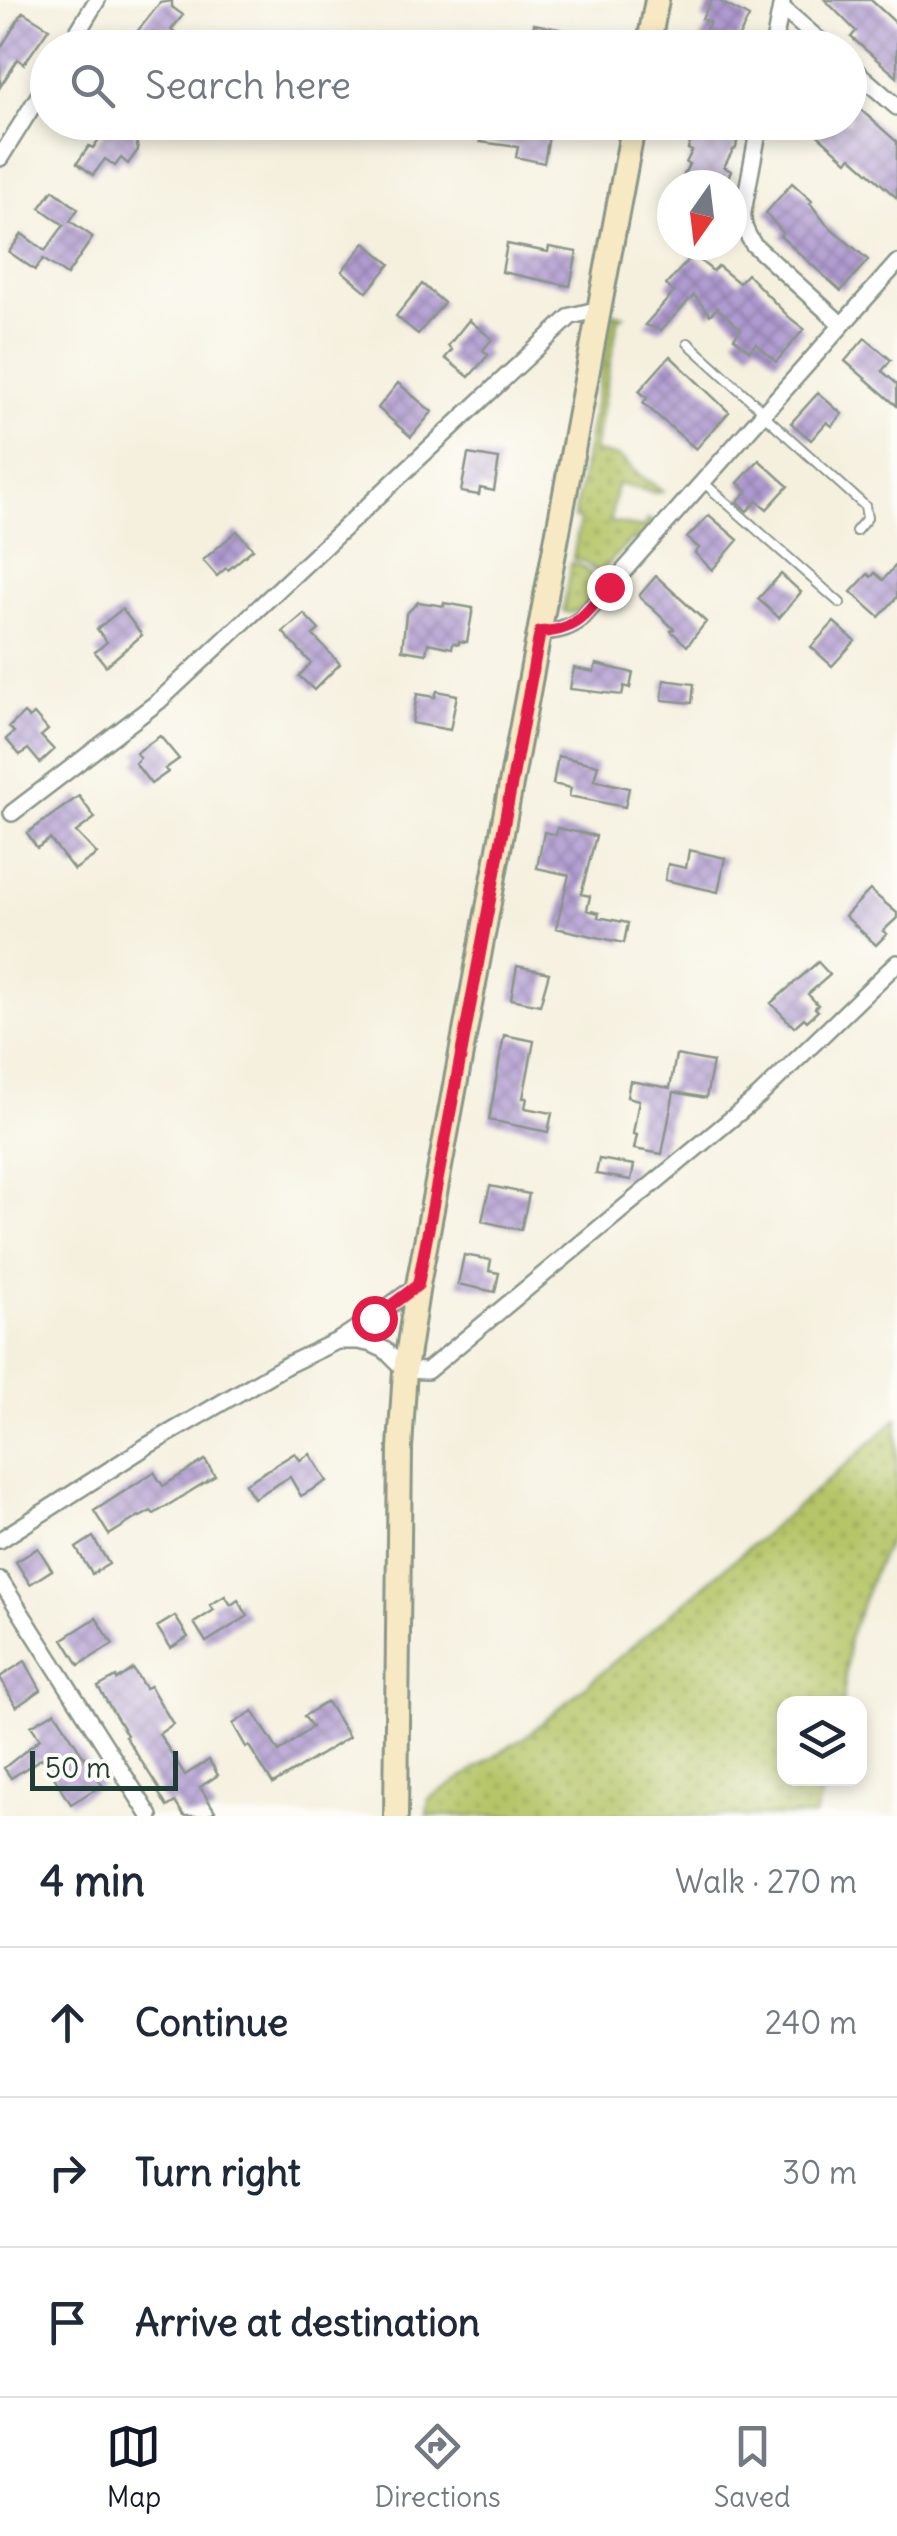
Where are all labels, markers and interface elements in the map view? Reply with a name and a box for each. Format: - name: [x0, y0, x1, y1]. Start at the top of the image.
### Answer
- search box: [30, 30, 867, 140]
- icon: search: [65, 58, 120, 113]
- text: Search here: [145, 62, 351, 109]
- north arrow: [657, 170, 747, 260]
- route end: [587, 565, 633, 611]
- route start: [352, 1296, 398, 1342]
- map controls: [777, 1696, 867, 1786]
- button: layers: [777, 1696, 867, 1786]
- scale bar: [30, 1746, 178, 1790]
- text: 50 m: [45, 1750, 111, 1786]
- text: 4 min: [40, 1855, 145, 1907]
- text: Walk · 270 m: [675, 1861, 857, 1902]
- icon: ahead: [40, 1995, 95, 2050]
- text: Continue: [135, 1999, 288, 2046]
- text: 240 m: [765, 2002, 857, 2043]
- icon: right: [40, 2145, 95, 2200]
- text: Turn right: [135, 2149, 301, 2196]
- text: 30 m: [782, 2152, 857, 2193]
- icon: arrive: [40, 2295, 95, 2350]
- text: Arrive at destination: [135, 2299, 480, 2346]
- tab: Map: [106, 2419, 161, 2515]
- tab: Directions: [374, 2419, 501, 2515]
- tab: Saved: [714, 2419, 791, 2515]

